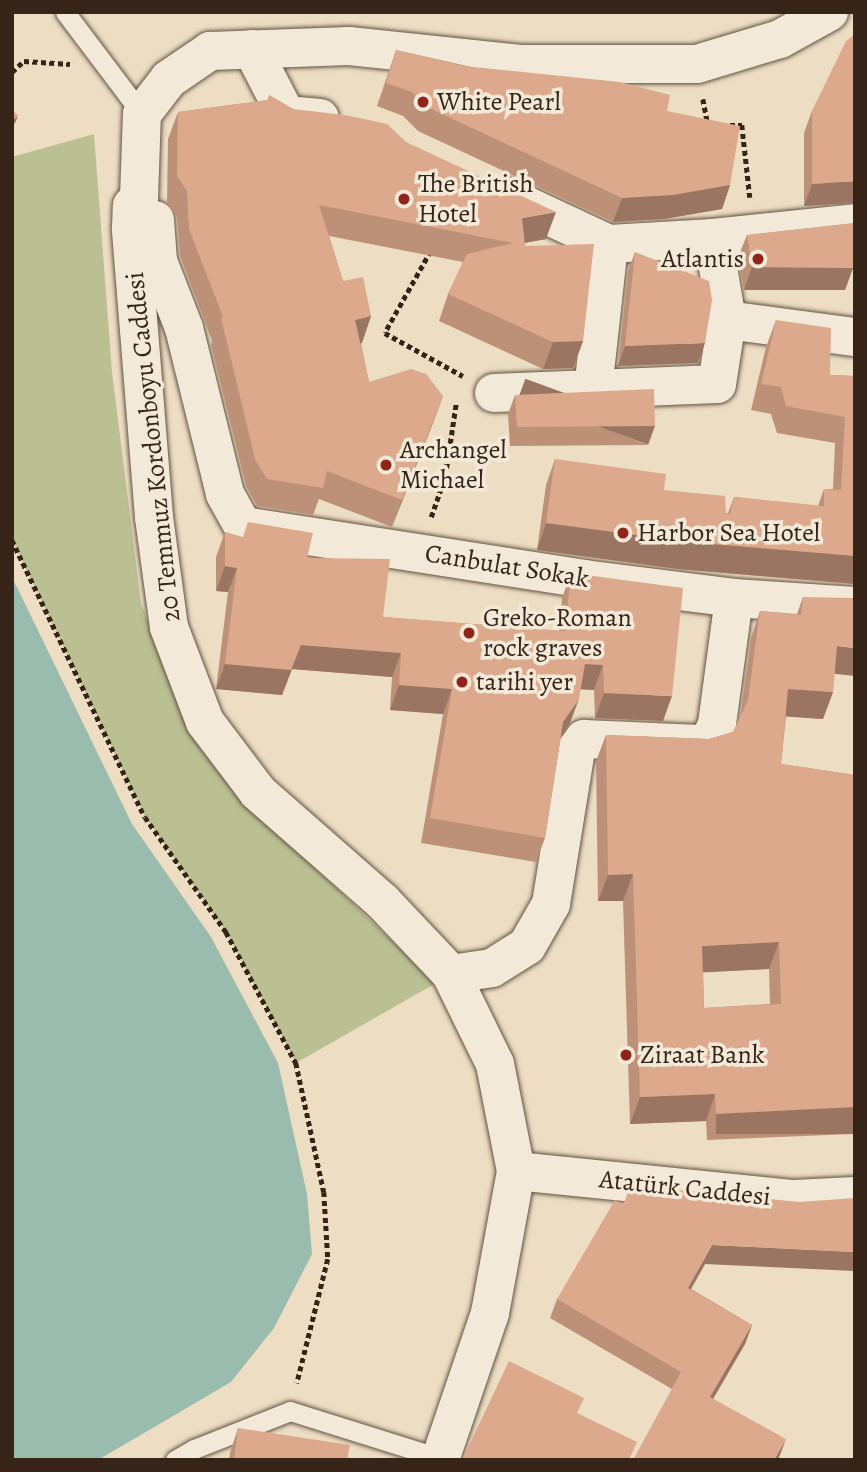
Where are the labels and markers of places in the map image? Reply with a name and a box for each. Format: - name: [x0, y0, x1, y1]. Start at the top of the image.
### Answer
- place label: White Pearl: [437, 86, 561, 118]
- marker: White Pearl: [415, 94, 431, 110]
- place label: The British Hotel: [418, 168, 533, 230]
- marker: The British Hotel: [396, 191, 412, 207]
- place label: Atlantis: [661, 243, 744, 275]
- marker: Atlantis: [750, 251, 766, 267]
- place label: Archangel Michael: [400, 434, 507, 496]
- marker: Archangel Michael: [378, 457, 394, 473]
- place label: Harbor Sea Hotel: [637, 517, 820, 549]
- marker: Harbor Sea Hotel: [615, 525, 631, 541]
- place label: Greko-Roman rock graves: [483, 602, 632, 664]
- marker: Greko-Roman rock graves: [461, 625, 477, 641]
- place label: tarihi yer: [476, 666, 573, 698]
- marker: tarihi yer: [454, 674, 470, 690]
- place label: Ziraat Bank: [640, 1039, 765, 1071]
- marker: Ziraat Bank: [618, 1047, 634, 1063]

